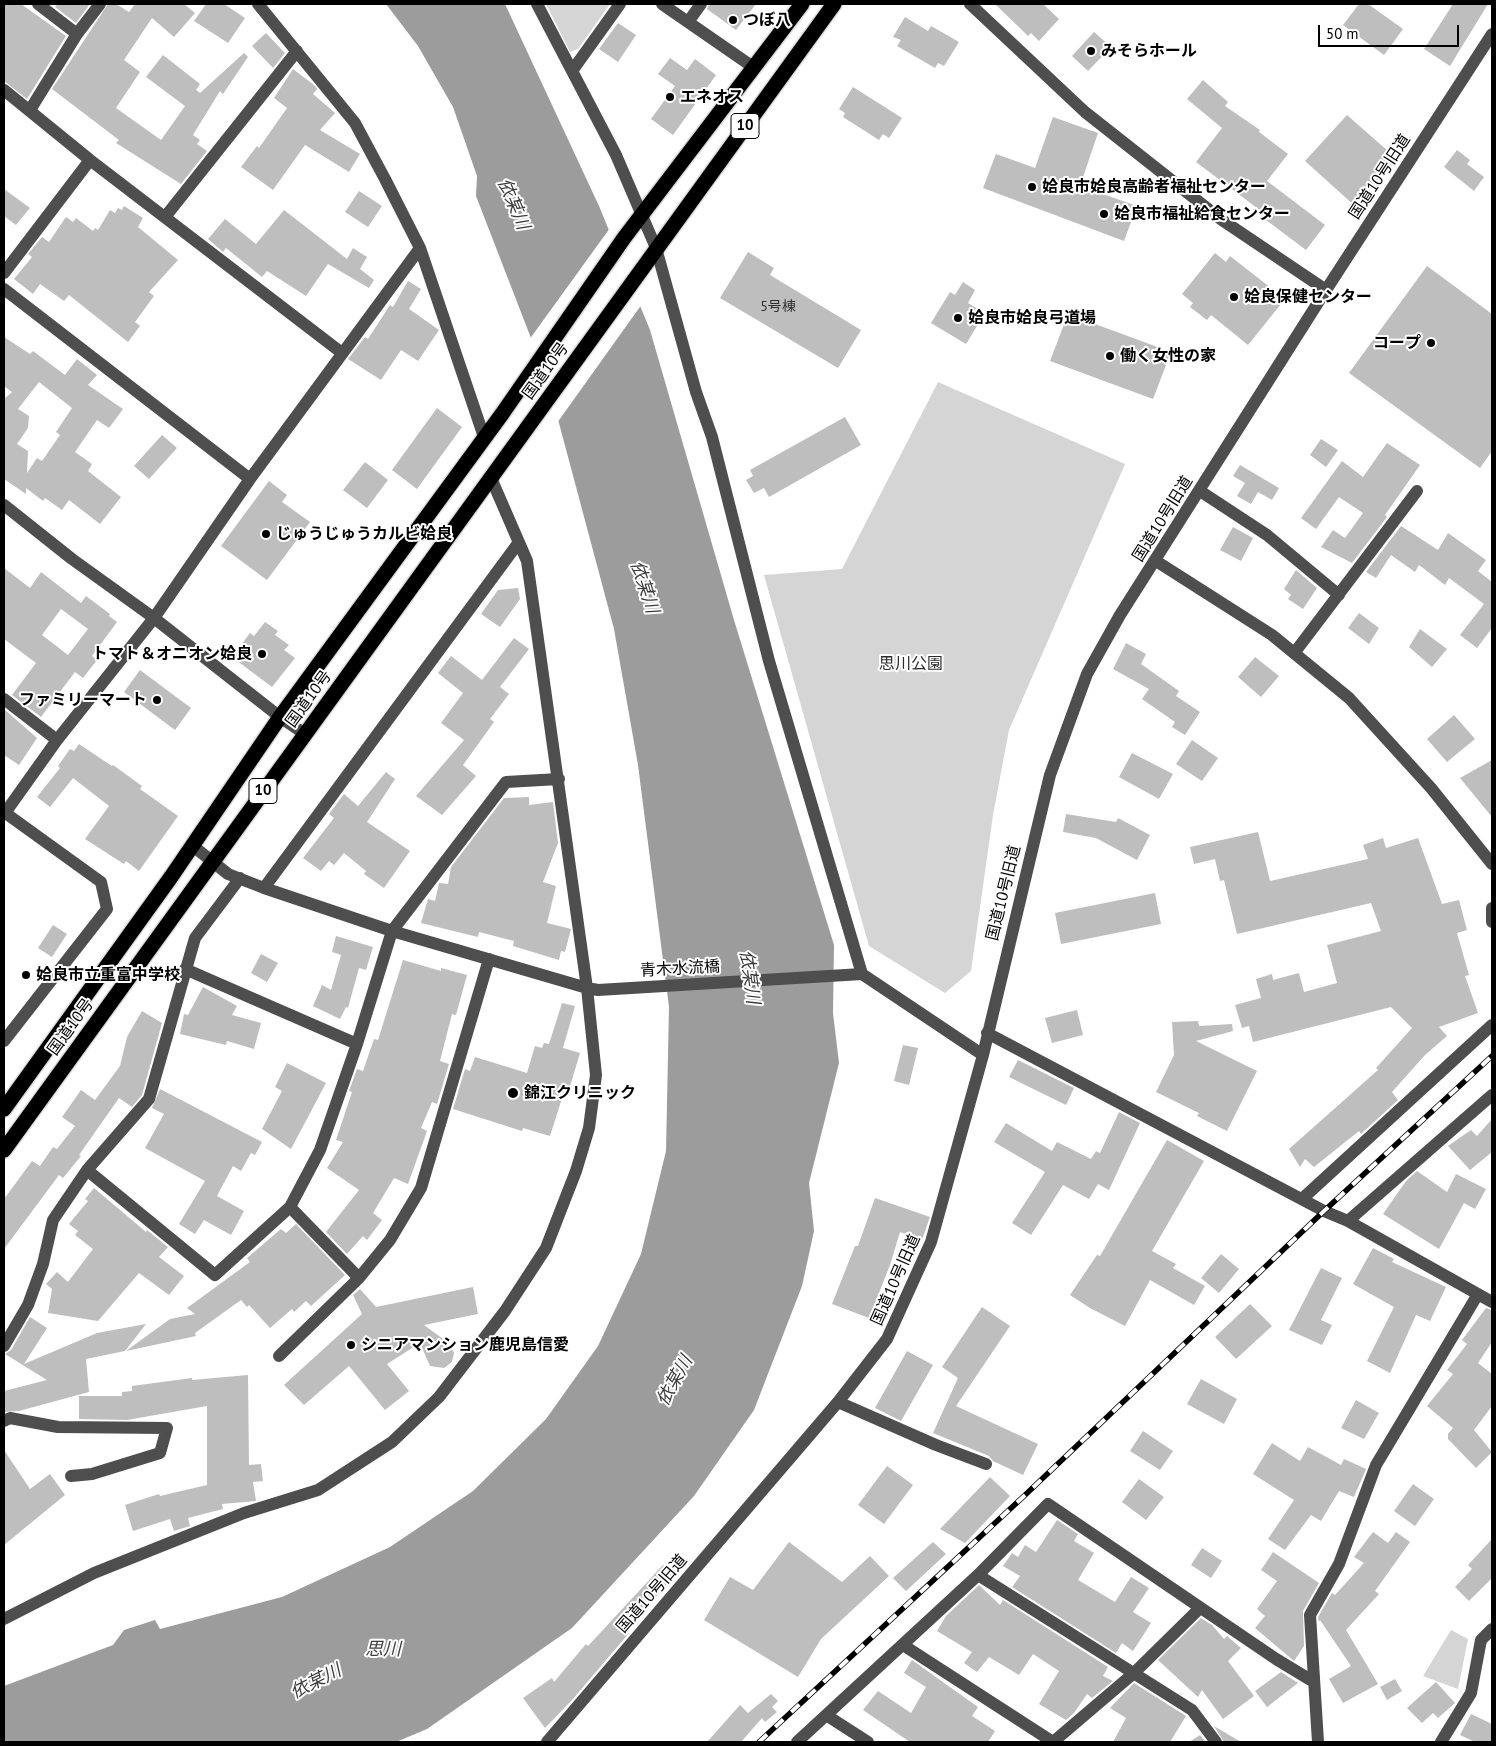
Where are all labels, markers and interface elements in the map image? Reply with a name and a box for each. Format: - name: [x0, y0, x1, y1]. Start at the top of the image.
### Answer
- place label: つぼ八: [743, 10, 791, 30]
- marker: つぼ八: [727, 14, 739, 26]
- scale bar: [1321, 15, 1462, 47]
- text: 50 m: [1326, 24, 1359, 43]
- place label: みそらホール: [1101, 41, 1197, 61]
- marker: みそらホール: [1085, 45, 1097, 57]
- place label: エネオス: [680, 87, 744, 107]
- marker: エネオス: [664, 91, 676, 103]
- road number: 10: [731, 114, 759, 138]
- street label: 国道10号旧道: [1345, 131, 1415, 223]
- water label: 依某川: [493, 175, 533, 233]
- place label: 姶良市姶良高齢者福祉センター: [1042, 177, 1266, 197]
- marker: 姶良市姶良高齢者福祉センター: [1026, 181, 1038, 193]
- place label: 姶良市福祉給食センター: [1114, 204, 1290, 224]
- marker: 姶良市福祉給食センター: [1098, 208, 1110, 220]
- place label: 姶良保健センター: [1244, 287, 1372, 307]
- marker: 姶良保健センター: [1228, 291, 1240, 303]
- house number: 5号棟: [760, 299, 796, 315]
- place label: 姶良市姶良弓道場: [968, 308, 1096, 328]
- marker: 姶良市姶良弓道場: [952, 312, 964, 324]
- place label: コープ: [1373, 333, 1421, 353]
- marker: コープ: [1425, 337, 1437, 349]
- street label: 国道10号: [519, 339, 573, 403]
- place label: 働く女性の家: [1120, 346, 1216, 366]
- marker: 働く女性の家: [1104, 350, 1116, 362]
- street label: 国道10号旧道: [1129, 473, 1197, 565]
- place label: じゅうじゅうカルビ姶良: [276, 524, 452, 544]
- marker: じゅうじゅうカルビ姶良: [260, 528, 272, 540]
- water label: 依某川: [625, 558, 663, 616]
- place label: トマト＆オニオン姶良: [92, 644, 252, 664]
- marker: トマト＆オニオン姶良: [256, 648, 268, 660]
- park label: 思川公園: [879, 654, 943, 674]
- street label: 国道10号: [282, 667, 336, 731]
- place label: ファミリーマート: [19, 690, 147, 710]
- marker: ファミリーマート: [151, 694, 163, 706]
- road number: 10: [249, 778, 277, 804]
- street label: 国道10号旧道: [983, 843, 1025, 943]
- water label: 依某川: [735, 949, 763, 1005]
- street label: 青木水流橋: [640, 957, 720, 981]
- place label: 姶良市立重富中学校: [36, 965, 180, 985]
- marker: 姶良市立重富中学校: [20, 969, 32, 981]
- street label: 国道10号: [44, 995, 98, 1059]
- place label: 錦江クリニック: [524, 1083, 636, 1103]
- marker: 錦江クリニック: [506, 1086, 520, 1100]
- street label: 国道10号旧道: [867, 1232, 925, 1328]
- place label: シニアマンション鹿児島信愛: [361, 1335, 569, 1355]
- marker: シニアマンション鹿児島信愛: [345, 1339, 357, 1351]
- water label: 依某川: [652, 1352, 698, 1410]
- street label: 国道10号旧道: [613, 1551, 691, 1637]
- water label: 思川: [365, 1639, 401, 1661]
- water label: 依某川: [287, 1660, 345, 1704]

